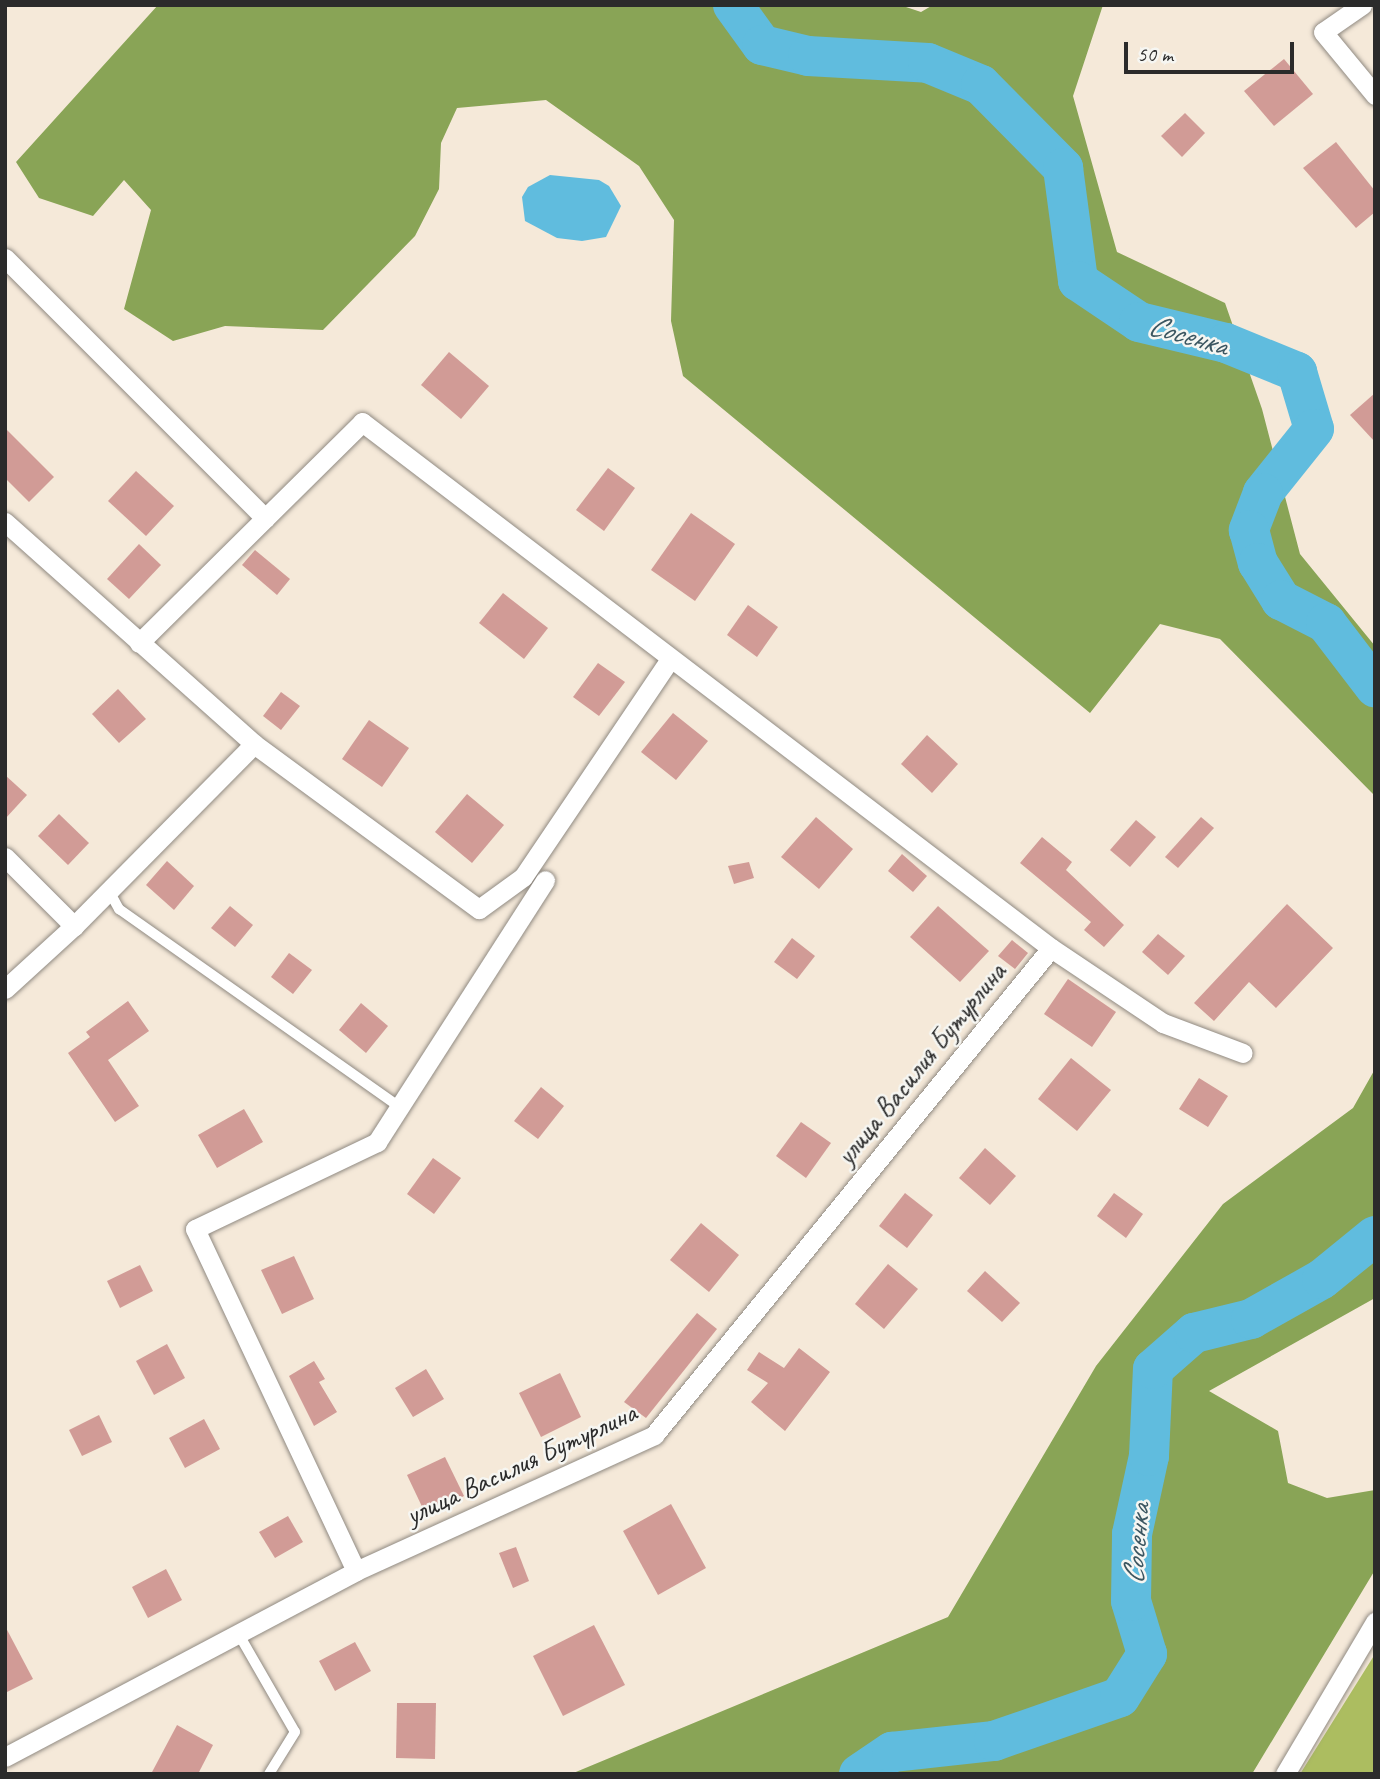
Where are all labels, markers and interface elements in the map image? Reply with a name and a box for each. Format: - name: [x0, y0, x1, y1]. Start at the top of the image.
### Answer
- scale bar: [1128, 28, 1298, 72]
- text: 50 m: [1137, 41, 1173, 67]
- water label: Сосенка: [1145, 307, 1231, 363]
- street label: улица Василия Бутурлина: [831, 958, 1011, 1170]
- street label: улица Василия Бутурлина: [403, 1397, 639, 1531]
- water label: Сосенка: [1115, 1503, 1157, 1585]

